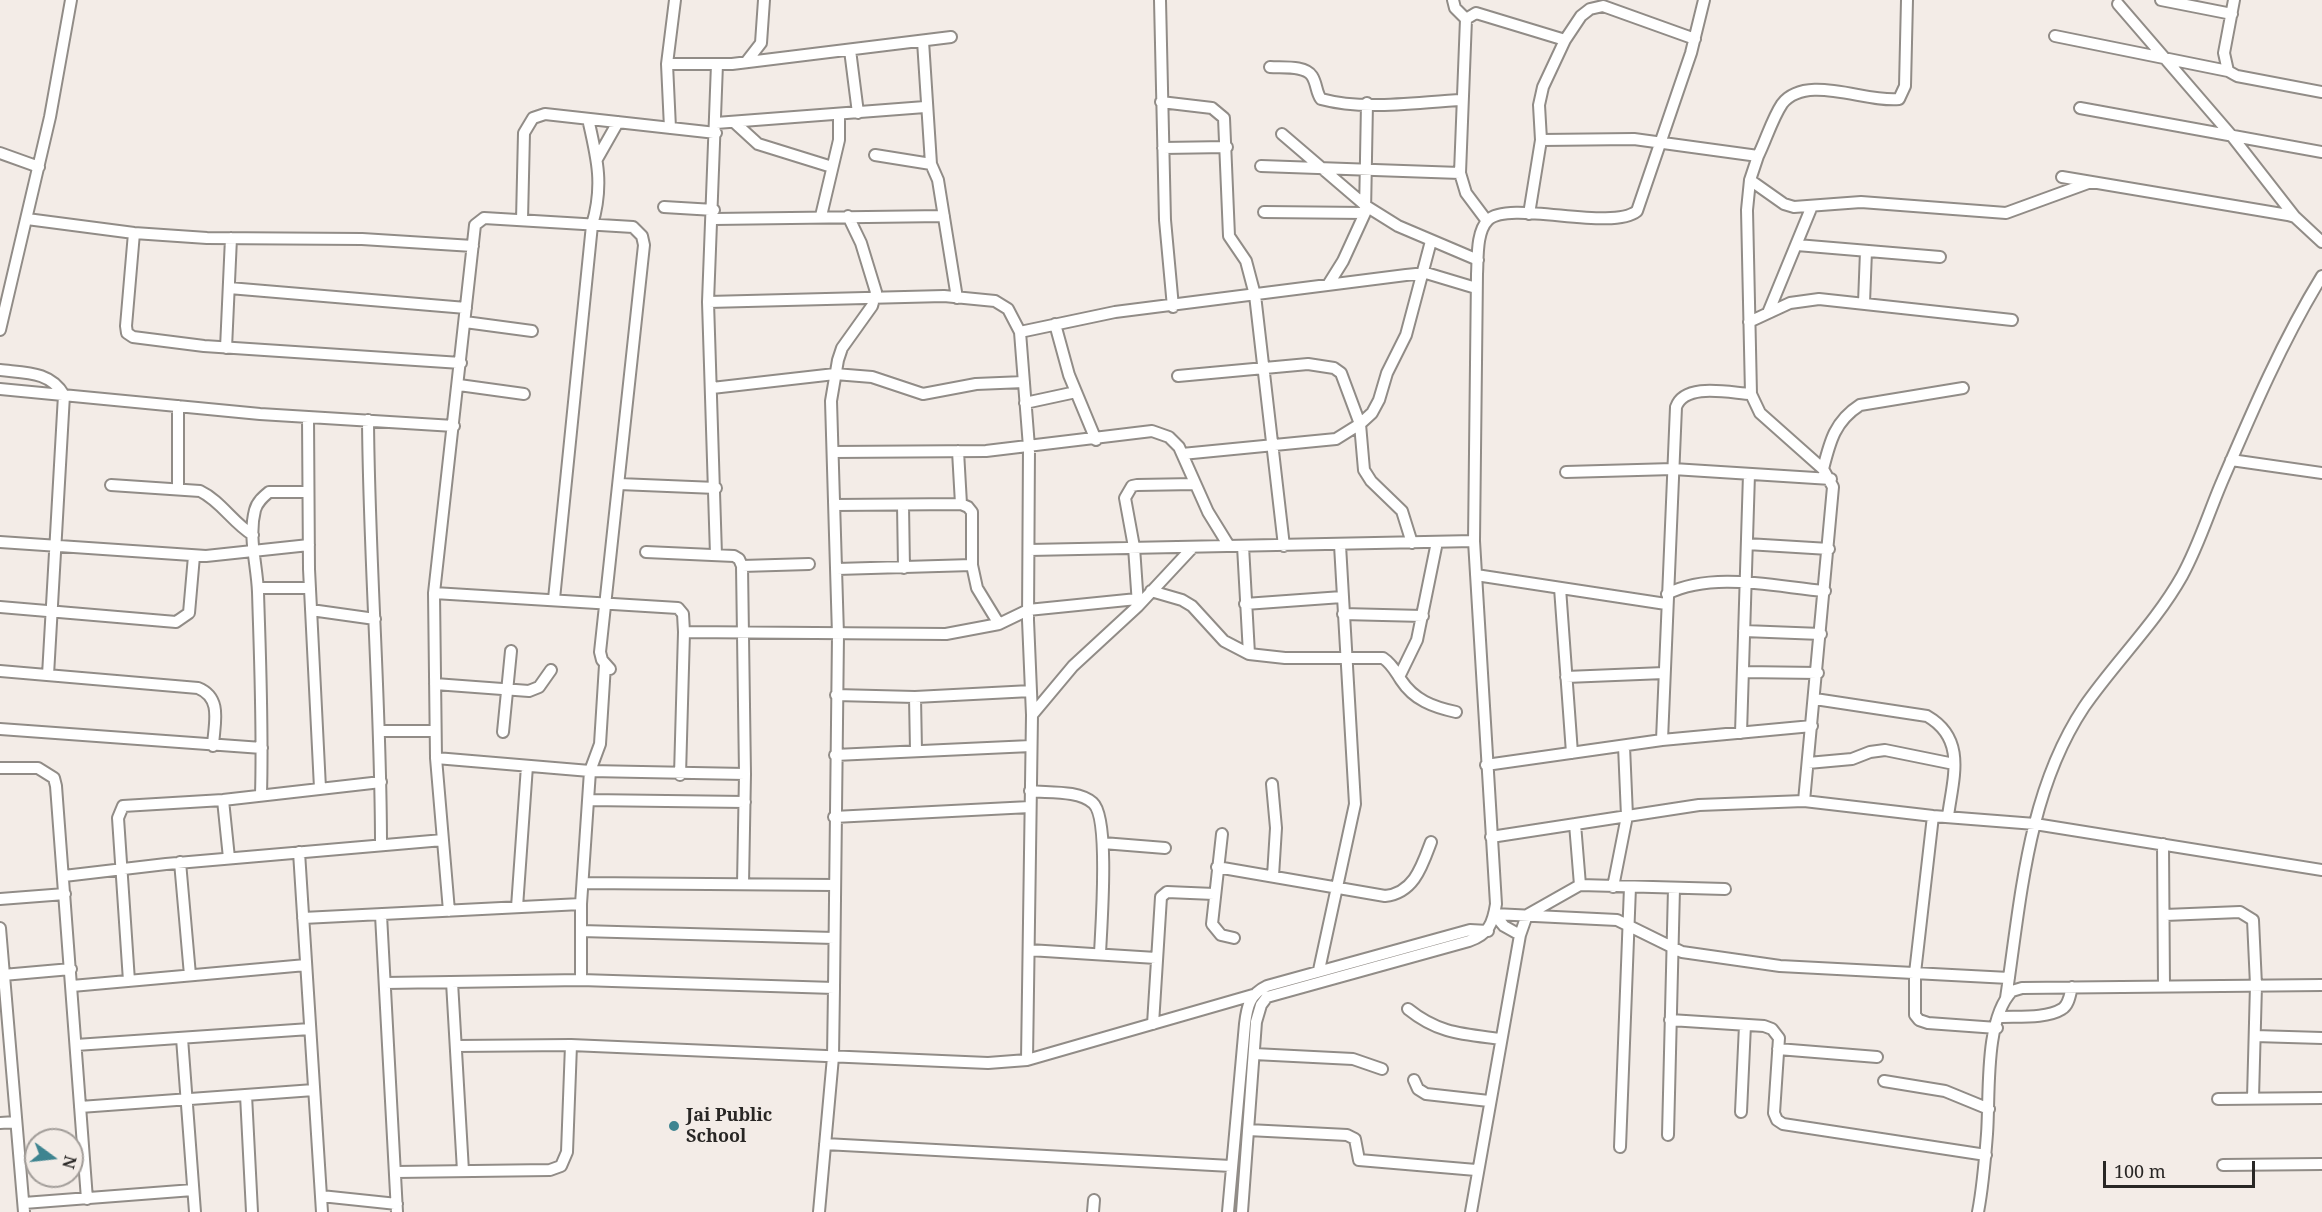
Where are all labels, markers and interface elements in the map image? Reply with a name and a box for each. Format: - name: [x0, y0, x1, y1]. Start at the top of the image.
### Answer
- place label: Jai Public School: [686, 1105, 772, 1148]
- marker: Jai Public School: [667, 1119, 681, 1133]
- north arrow: [24, 1128, 84, 1188]
- scale bar: [2106, 1149, 2258, 1187]
- text: N: [57, 1153, 82, 1171]
- text: 100 m: [2114, 1159, 2166, 1183]

